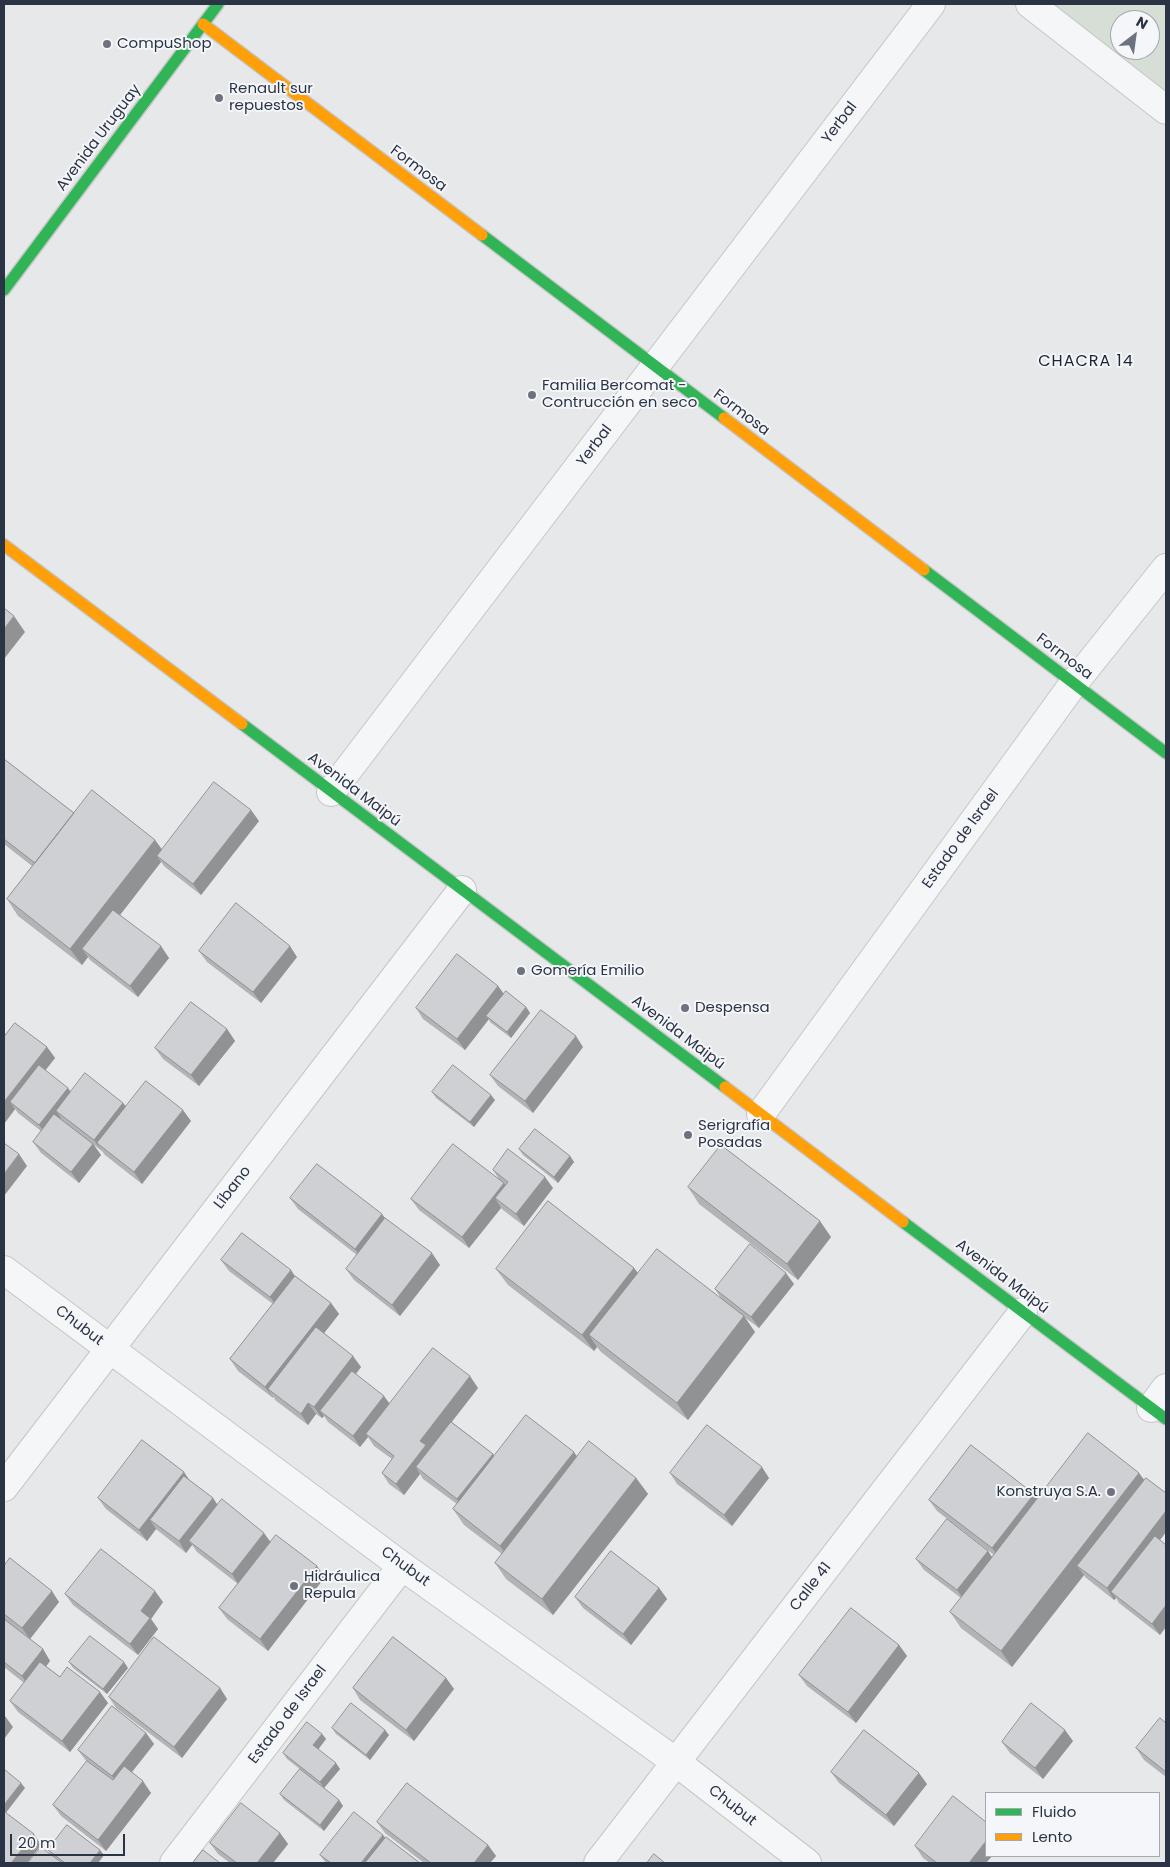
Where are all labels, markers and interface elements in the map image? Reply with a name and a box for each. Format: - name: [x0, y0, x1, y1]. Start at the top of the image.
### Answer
- north arrow: [1110, 10, 1160, 60]
- text: N: [1132, 12, 1152, 34]
- place label: CompuShop: [117, 35, 212, 53]
- marker: CompuShop: [101, 38, 113, 50]
- place label: Renault sur repuestos: [229, 80, 313, 115]
- street label: Avenida Uruguay: [53, 81, 145, 195]
- marker: Renault sur repuestos: [213, 92, 225, 104]
- street label: Yerbal: [818, 99, 862, 147]
- street label: Formosa: [386, 142, 450, 196]
- district label: CHACRA 14: [1037, 352, 1135, 372]
- place label: Familia Bercomat - Contrucción en seco: [542, 377, 697, 412]
- street label: Formosa: [709, 386, 773, 440]
- marker: Familia Bercomat - Contrucción en seco: [526, 389, 538, 401]
- street label: Yerbal: [573, 422, 617, 470]
- street label: Formosa: [1032, 630, 1096, 684]
- street label: Avenida Maipú: [304, 749, 404, 831]
- street label: Estado de Israel: [919, 786, 1003, 892]
- place label: Gomería Emilio: [531, 962, 644, 980]
- marker: Gomería Emilio: [515, 965, 527, 977]
- street label: Avenida Maipú: [628, 992, 728, 1074]
- place label: Despensa: [695, 999, 770, 1017]
- marker: Despensa: [679, 1002, 691, 1014]
- place label: Serigrafía Posadas: [698, 1117, 770, 1152]
- marker: Serigrafía Posadas: [682, 1129, 694, 1141]
- street label: Líbano: [211, 1163, 255, 1213]
- street label: Avenida Maipú: [952, 1236, 1052, 1318]
- street label: Chubut: [51, 1302, 107, 1350]
- place label: Konstruya S.A.: [997, 1483, 1101, 1501]
- marker: Konstruya S.A.: [1105, 1486, 1117, 1498]
- street label: Chubut: [377, 1543, 433, 1591]
- street label: Calle 41: [786, 1559, 836, 1615]
- place label: Hidráulica Repula: [304, 1568, 380, 1603]
- marker: Hidráulica Repula: [288, 1580, 300, 1592]
- street label: Estado de Israel: [245, 1662, 331, 1768]
- street label: Chubut: [704, 1782, 760, 1830]
- legend: [985, 1792, 1160, 1857]
- text: Fluido: [1032, 1801, 1076, 1822]
- scale bar: [12, 1824, 128, 1856]
- text: Lento: [1032, 1826, 1072, 1847]
- text: 20 m: [18, 1832, 56, 1853]

